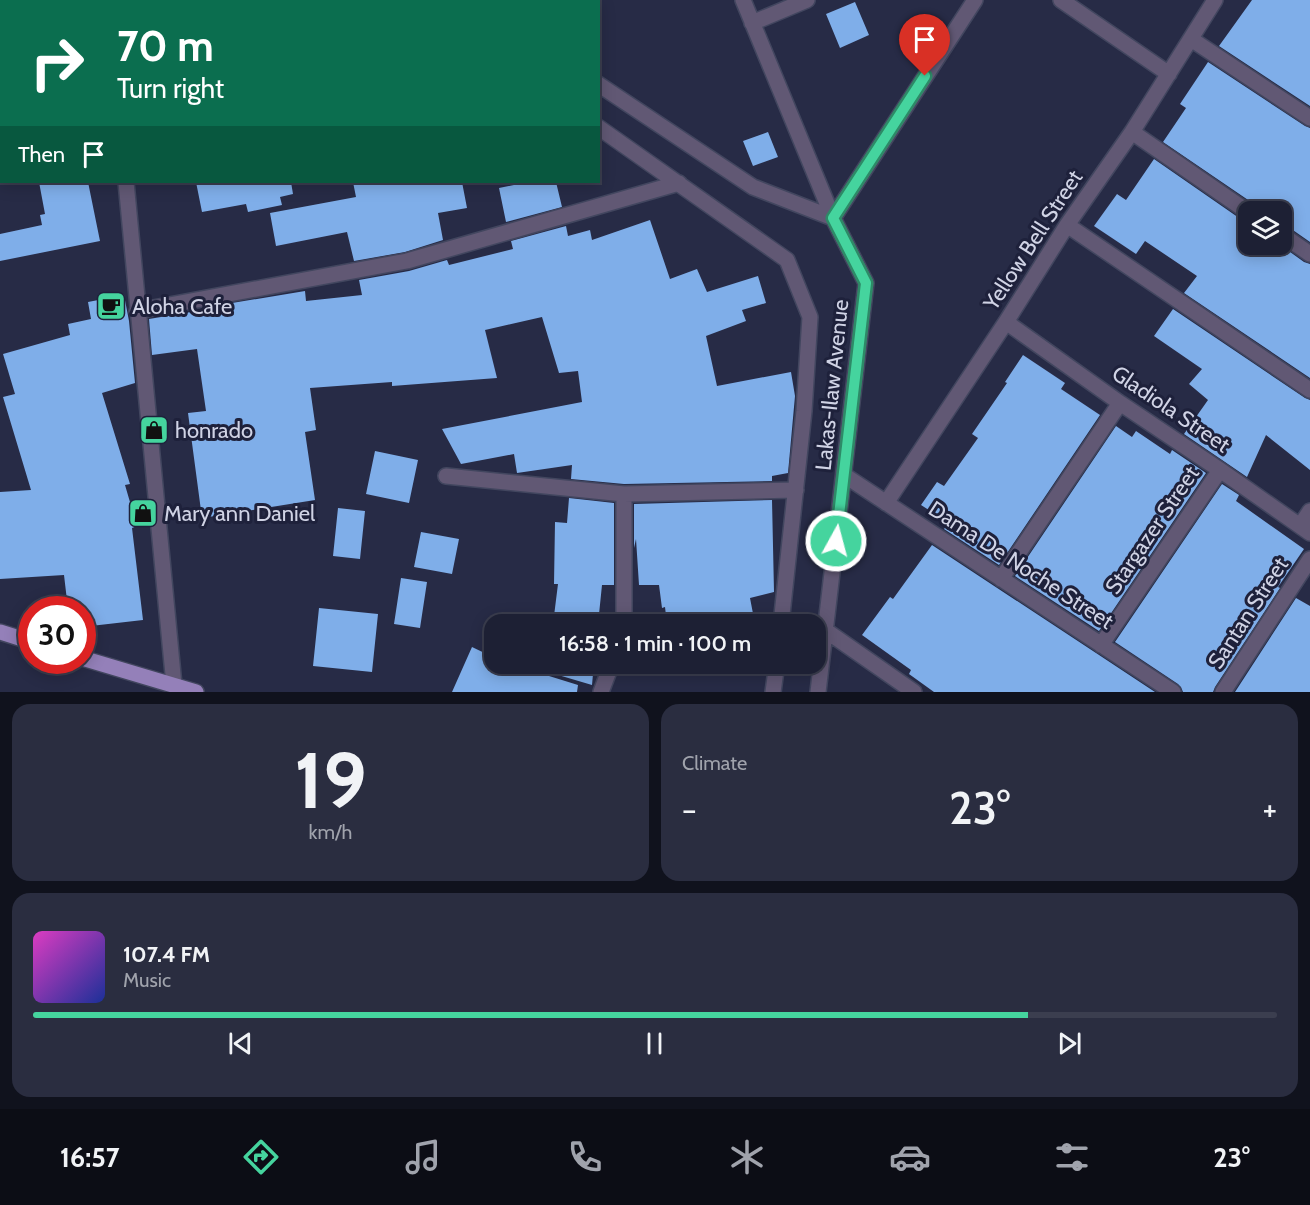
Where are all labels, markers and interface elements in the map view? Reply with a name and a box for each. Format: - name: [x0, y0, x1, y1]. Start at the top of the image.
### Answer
- pin: [899, 14, 950, 76]
- text: 70 m: [117, 20, 214, 72]
- icon: arrive: [908, 23, 941, 56]
- icon: right: [18, 24, 96, 102]
- text: Turn right: [117, 72, 224, 105]
- icon: arrive: [77, 138, 110, 171]
- text: Then: [18, 141, 65, 168]
- street label: Yellow Bell Street: [977, 165, 1089, 316]
- map controls: [1238, 201, 1292, 255]
- button: layers: [1238, 201, 1292, 255]
- cafe icon: Aloha Cafe: [95, 290, 127, 322]
- place label: Aloha Cafe: [132, 293, 232, 320]
- street label: Lakas-Ilaw Avenue: [810, 298, 854, 472]
- street label: Gladiola Street: [1107, 360, 1236, 459]
- shop icon: honrado: [138, 414, 170, 446]
- place label: honrado: [175, 417, 253, 444]
- street label: Stargazer Street: [1099, 460, 1205, 599]
- street label: Dama De Noche Street: [923, 495, 1119, 635]
- shop icon: Mary ann Daniel: [127, 497, 159, 529]
- place label: Mary ann Daniel: [164, 500, 316, 527]
- position arrow: [804, 509, 868, 573]
- street label: Santan Street: [1202, 552, 1294, 674]
- speed limit sign: 30: [18, 596, 96, 674]
- text: 16:58 · 1 min · 100 m: [559, 630, 751, 657]
- text: 19: [294, 733, 367, 828]
- text: Climate: [682, 751, 747, 775]
- text: 23°: [949, 781, 1010, 835]
- text: −: [682, 789, 697, 829]
- text: +: [1262, 789, 1277, 829]
- text: km/h: [309, 820, 352, 844]
- text: 107.4 FM: [123, 941, 210, 968]
- text: Music: [123, 968, 171, 992]
- icon: previous: [224, 1027, 257, 1060]
- icon: pause: [638, 1027, 671, 1060]
- icon: next: [1053, 1027, 1086, 1060]
- icon: directions: [240, 1136, 282, 1178]
- icon: music: [402, 1136, 444, 1178]
- icon: phone: [564, 1136, 606, 1178]
- icon: climate: [726, 1136, 768, 1178]
- icon: car: [889, 1136, 931, 1178]
- icon: filters: [1051, 1136, 1093, 1178]
- text: 16:57: [60, 1141, 120, 1174]
- text: 23°: [1213, 1141, 1250, 1174]

